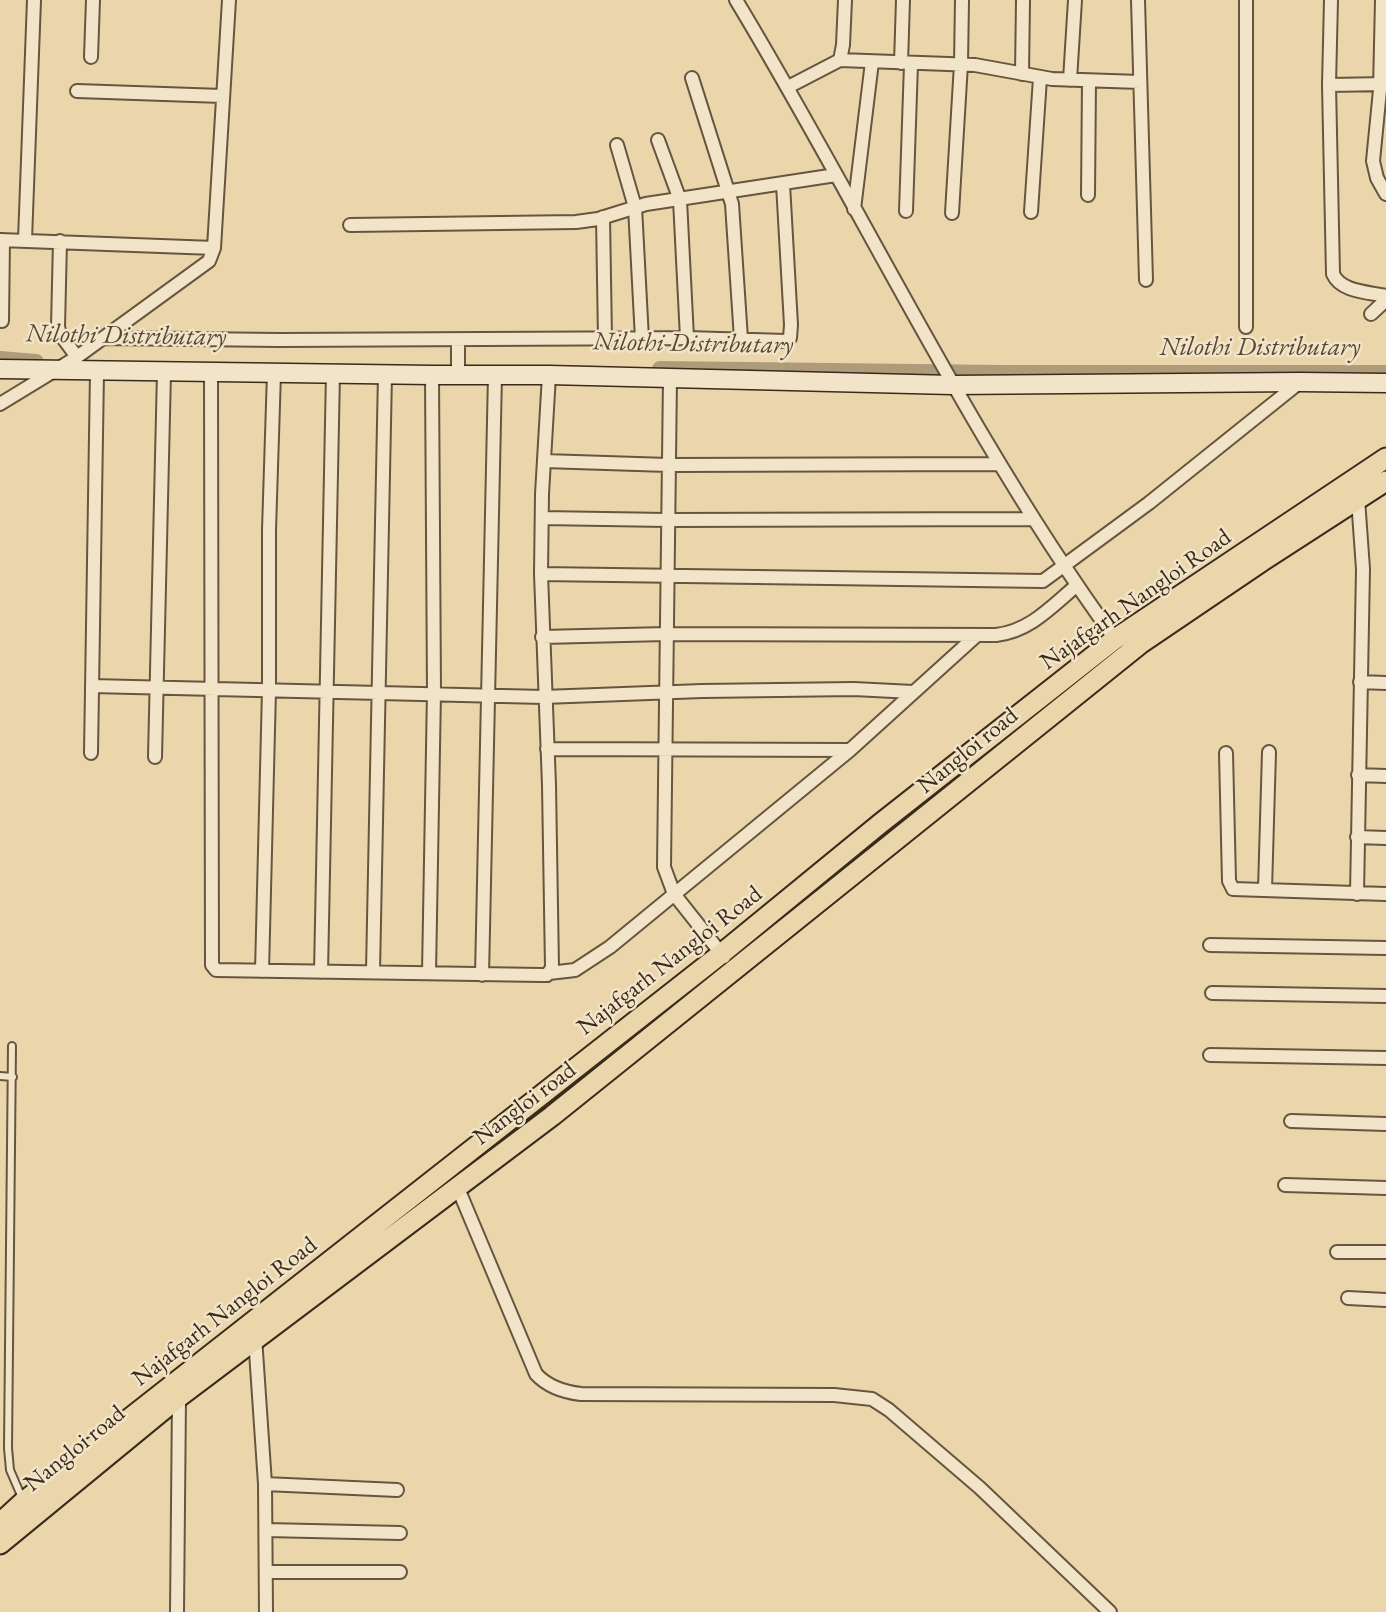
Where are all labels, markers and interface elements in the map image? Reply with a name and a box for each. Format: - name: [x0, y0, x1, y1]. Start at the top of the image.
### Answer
- water label: Nilothi Distributary: [25, 319, 227, 353]
- water label: Nilothi Distributary: [592, 327, 794, 361]
- water label: Nilothi Distributary: [1160, 332, 1360, 364]
- street label: Najafgarh Nangloi Road: [1035, 523, 1237, 677]
- street label: Nangloi road: [912, 702, 1024, 800]
- street label: Najafgarh Nangloi Road: [572, 880, 768, 1042]
- street label: Nangloi road: [468, 1056, 582, 1152]
- street label: Najafgarh Nangloi Road: [127, 1231, 323, 1393]
- street label: Nangloi road: [19, 1400, 131, 1498]

